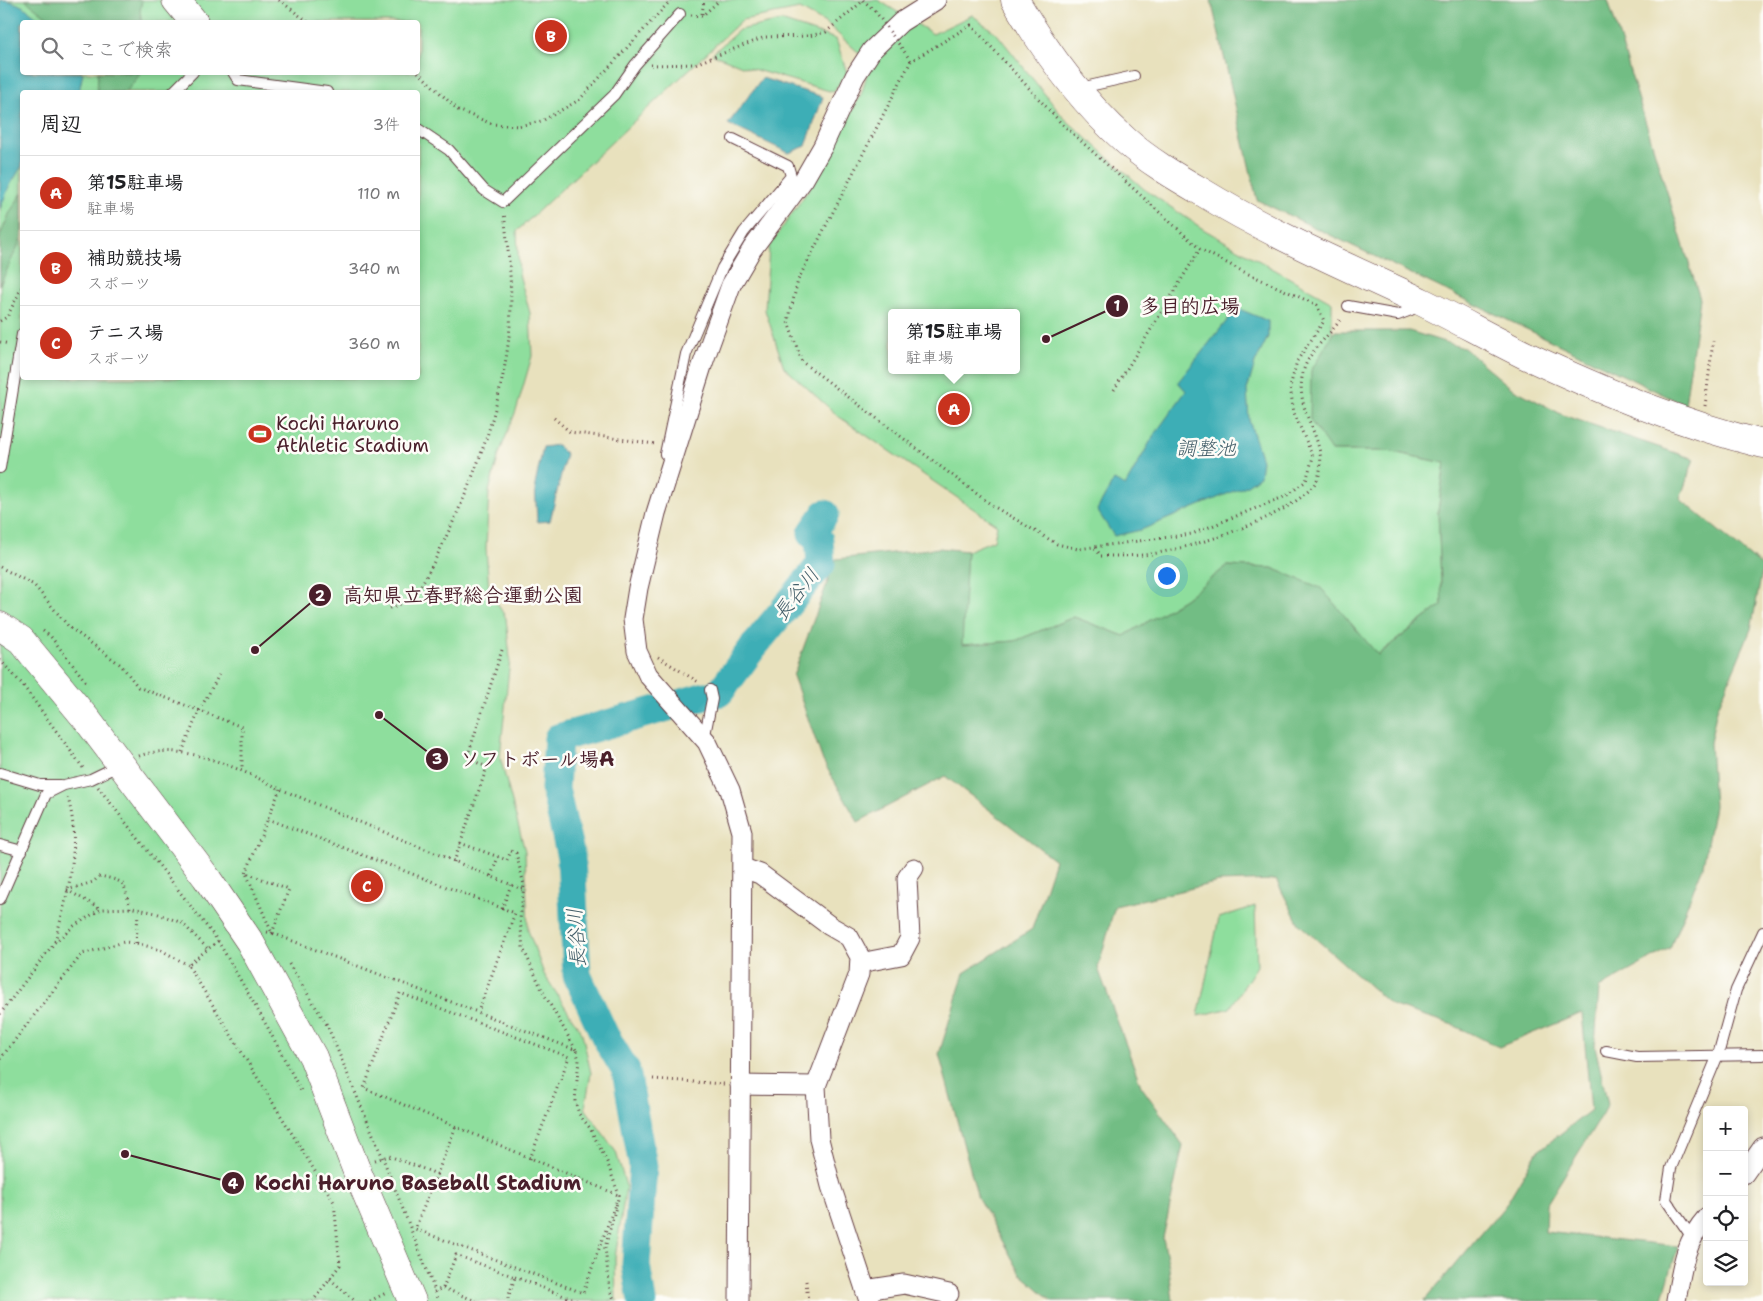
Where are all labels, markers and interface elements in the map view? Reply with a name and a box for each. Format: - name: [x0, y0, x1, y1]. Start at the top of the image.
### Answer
- pin: B: [535, 17, 567, 55]
- search box: [20, 20, 420, 75]
- icon: search: [38, 34, 66, 62]
- text: ここで検索: [78, 37, 173, 62]
- text: 周辺: [40, 110, 82, 138]
- text: 3件: [373, 114, 400, 135]
- text: 第15駐車場: [87, 170, 183, 195]
- text: A: [50, 183, 62, 204]
- text: 110 m: [357, 183, 400, 204]
- text: 駐車場: [87, 198, 135, 219]
- text: 補助競技場: [87, 245, 182, 270]
- text: B: [51, 258, 61, 279]
- text: 340 m: [348, 258, 400, 279]
- text: スポーツ: [87, 273, 151, 294]
- callout: 多目的広場: [1105, 289, 1250, 324]
- text: 多目的広場: [1140, 293, 1240, 319]
- text: 1: [1114, 296, 1121, 316]
- popup: [888, 309, 1020, 374]
- text: 第15駐車場: [906, 319, 1002, 344]
- text: テニス場: [87, 320, 163, 345]
- text: C: [51, 333, 61, 354]
- text: 360 m: [348, 333, 400, 354]
- text: 駐車場: [906, 347, 954, 368]
- text: スポーツ: [87, 348, 151, 369]
- pin: A: [938, 390, 970, 428]
- place label: Kochi Haruno Athletic Stadium: [276, 411, 429, 458]
- sports icon: Kochi Haruno Athletic Stadium: [247, 421, 273, 447]
- water label: 調整池: [1176, 435, 1237, 461]
- water label: 長谷川: [767, 562, 825, 626]
- your location: [1154, 563, 1180, 589]
- callout: 高知県立春野総合運動公園: [308, 578, 593, 613]
- text: 高知県立春野総合運動公園: [343, 582, 583, 608]
- text: 2: [315, 586, 326, 606]
- callout: ソフトボール場A: [425, 742, 625, 777]
- text: ソフトボール場A: [460, 746, 614, 772]
- text: 3: [432, 749, 442, 769]
- pin: C: [351, 867, 383, 905]
- water label: 長谷川: [561, 907, 591, 969]
- map controls: [1703, 1106, 1748, 1286]
- button: +: [1703, 1106, 1748, 1151]
- button: −: [1703, 1151, 1748, 1196]
- callout: Kochi Haruno Baseball Stadium: [220, 1166, 592, 1201]
- text: Kochi Haruno Baseball Stadium: [255, 1170, 581, 1196]
- text: 4: [228, 1174, 239, 1194]
- button: locate: [1703, 1196, 1748, 1241]
- button: layers: [1703, 1241, 1748, 1286]

